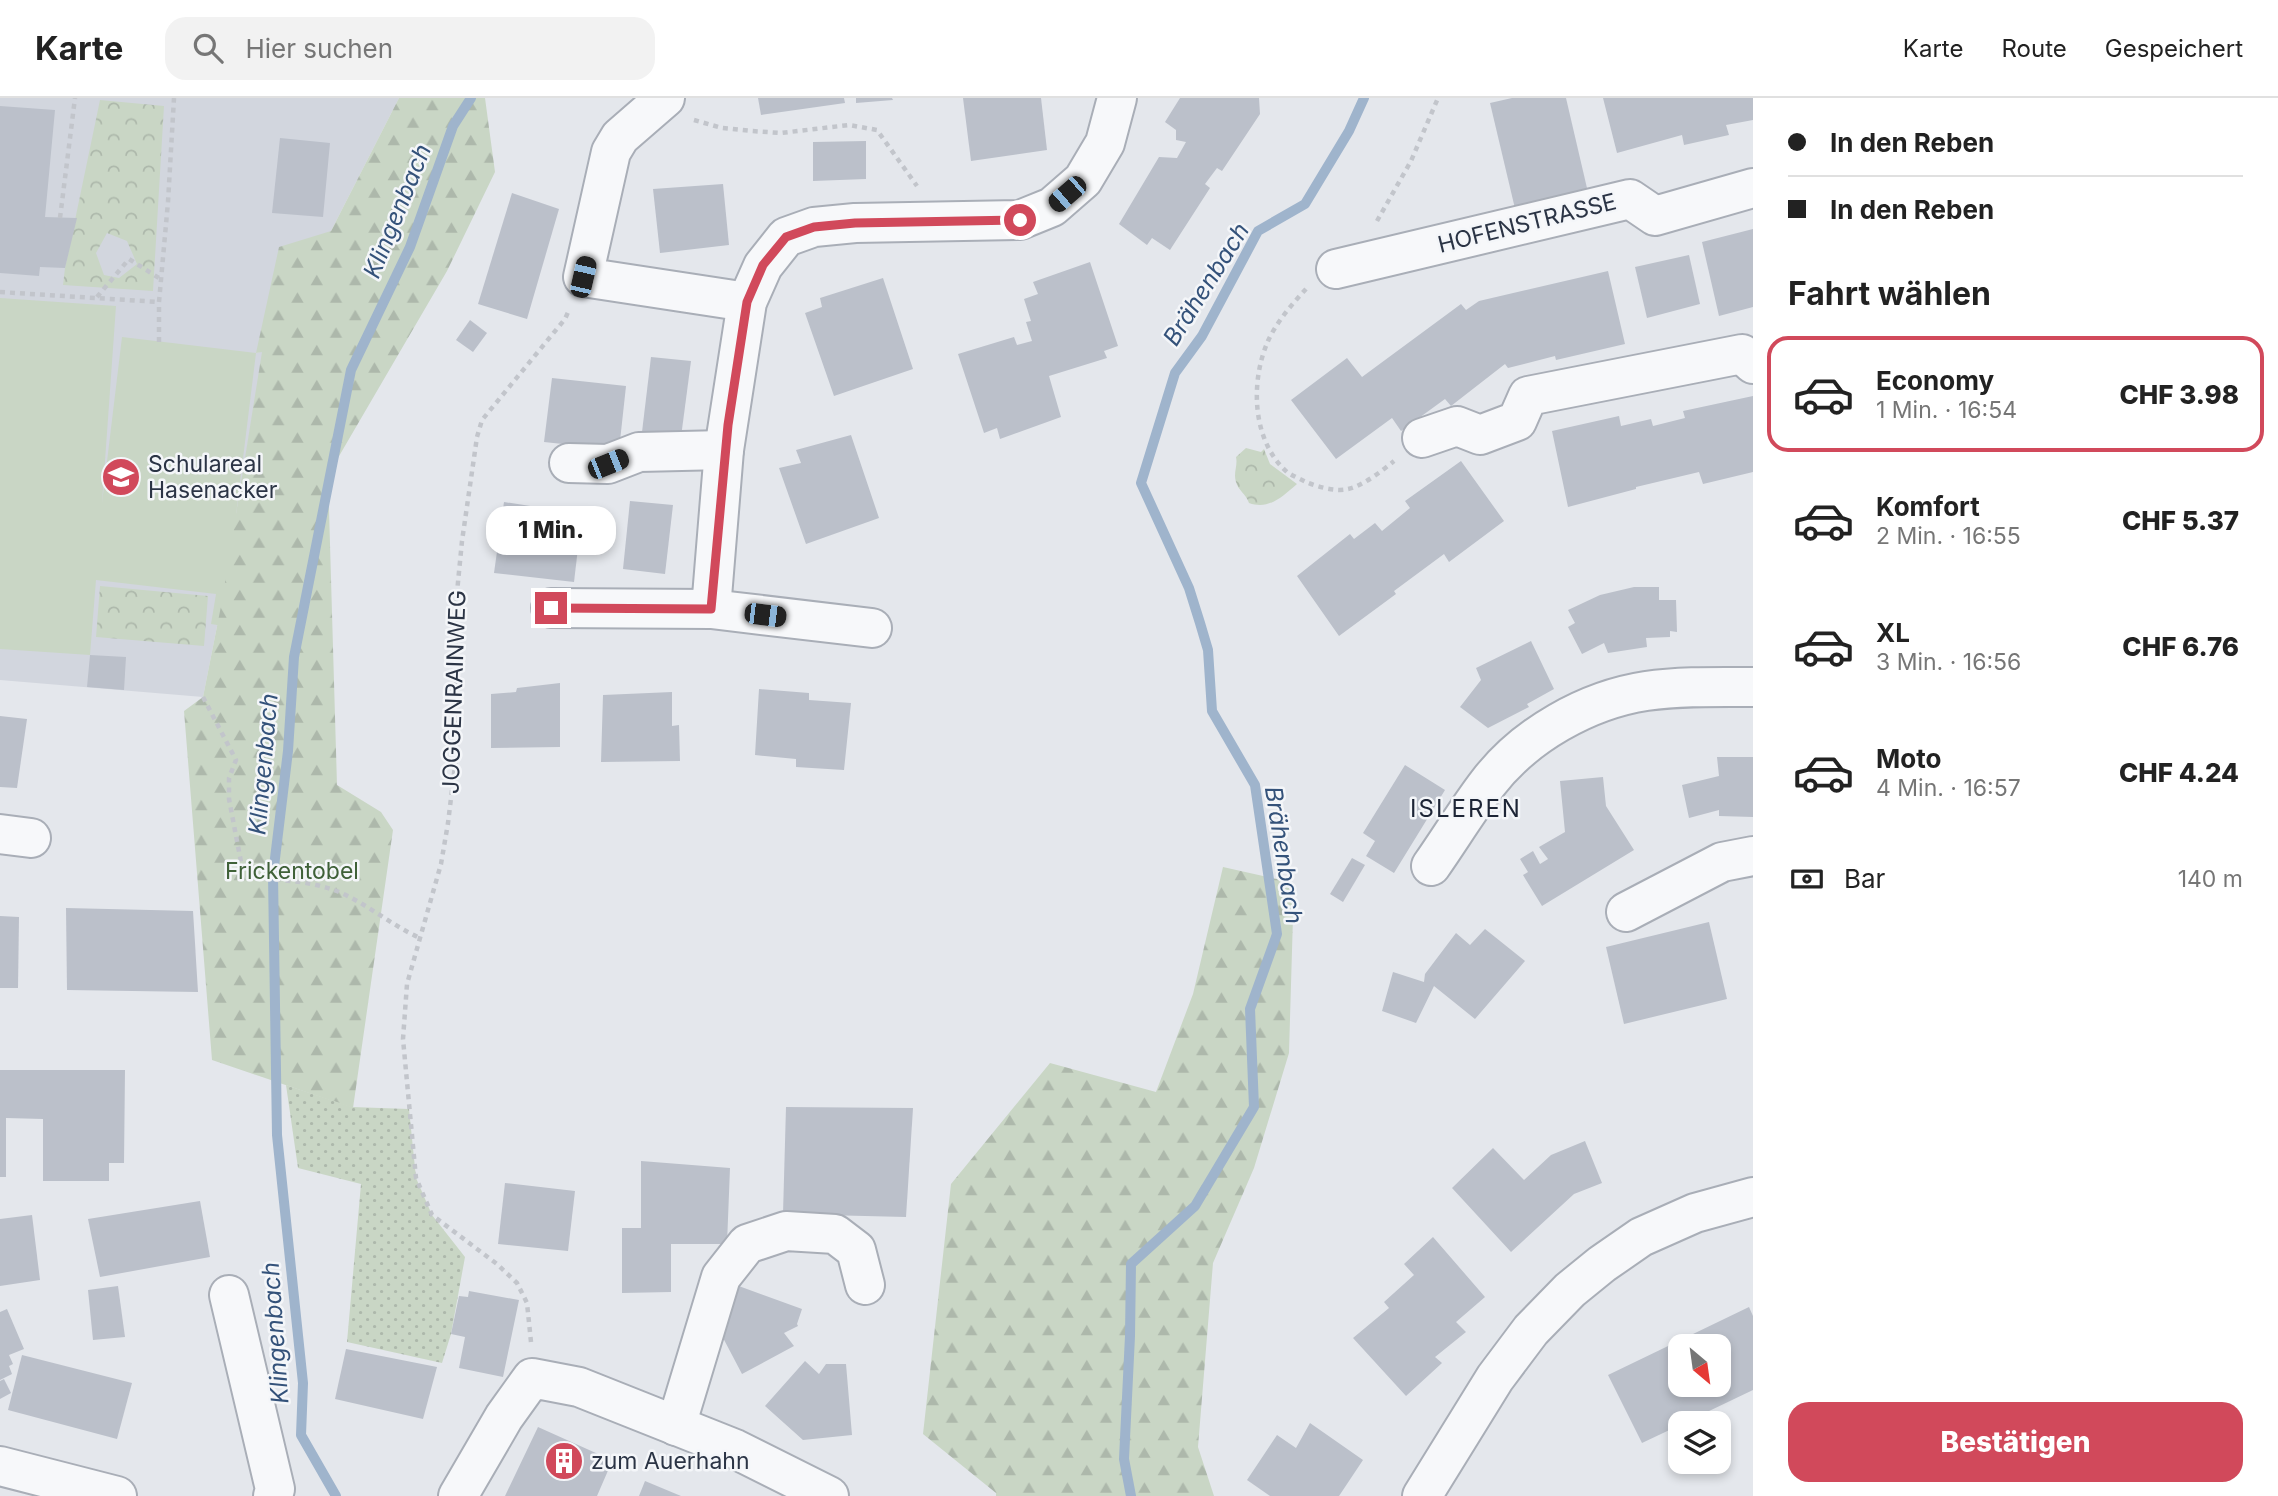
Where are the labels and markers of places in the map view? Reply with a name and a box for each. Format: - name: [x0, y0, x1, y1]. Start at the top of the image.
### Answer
- place label: Schulareal Hasenacker: [148, 450, 278, 504]
- school or university icon: Schulareal Hasenacker: [100, 456, 142, 498]
- building icon: zum Auerhahn: [543, 1440, 585, 1482]
- place label: zum Auerhahn: [591, 1447, 750, 1475]

